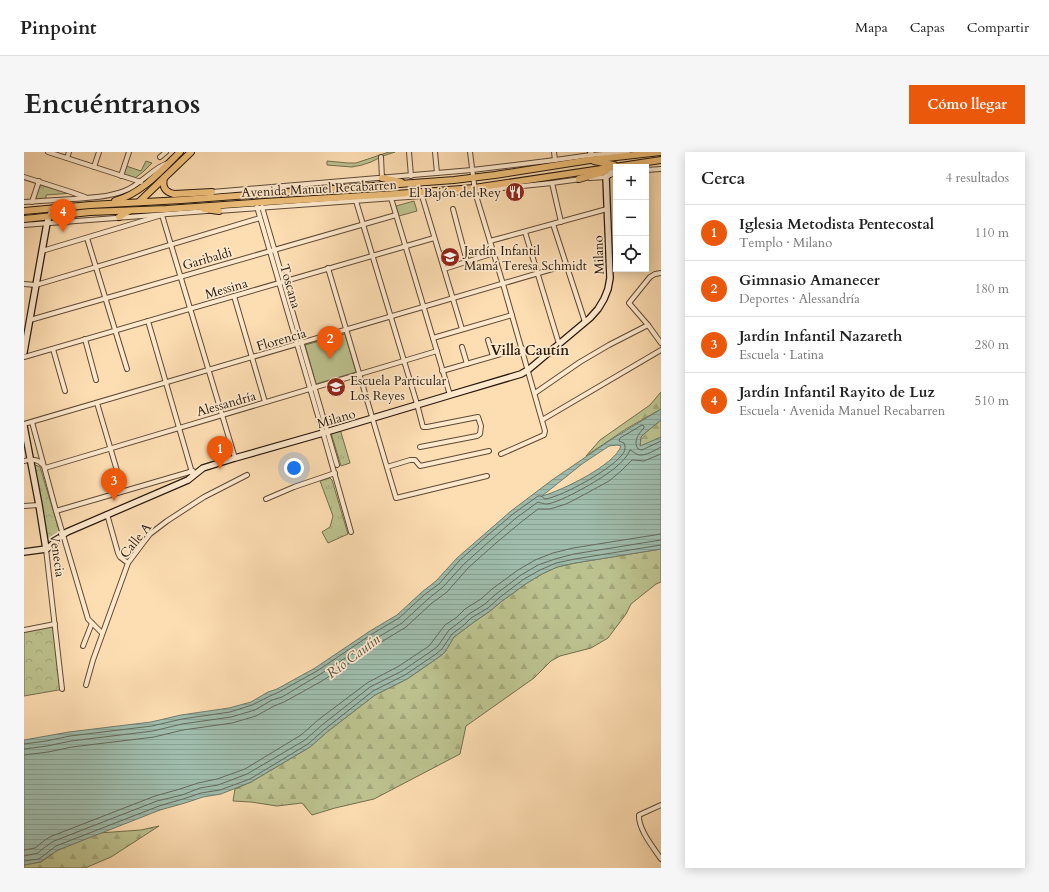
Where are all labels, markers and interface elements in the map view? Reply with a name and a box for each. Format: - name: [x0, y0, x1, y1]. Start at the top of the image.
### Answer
- text: Pinpoint: [20, 15, 97, 41]
- text: Mapa: [855, 18, 888, 37]
- text: Capas: [910, 18, 945, 37]
- text: Compartir: [967, 18, 1029, 37]
- text: Encuéntranos: [24, 85, 200, 123]
- button: Cómo llegar: [909, 85, 1025, 124]
- map controls: [613, 164, 649, 272]
- button: +: [613, 164, 649, 200]
- text: Cerca: [701, 167, 745, 190]
- text: 4 resultados: [945, 169, 1009, 187]
- street label: Avenida Manuel Recabarren: [241, 176, 398, 202]
- restaurant icon: El Bajón del Rey: [504, 181, 526, 203]
- place label: El Bajón del Rey: [409, 184, 501, 202]
- pin: 4: [50, 199, 76, 232]
- button: −: [613, 200, 649, 236]
- text: Iglesia Metodista Pentecostal: [739, 214, 934, 234]
- text: 1: [711, 224, 717, 242]
- text: 110 m: [975, 224, 1009, 242]
- text: Templo · Milano: [739, 234, 832, 252]
- street label: Milano: [589, 235, 609, 275]
- button: locate: [613, 236, 649, 272]
- place label: Jardín Infantil Mamá Teresa Schmidt: [462, 242, 587, 275]
- street label: Garibaldi: [180, 243, 234, 275]
- school or university icon: Jardín Infantil Mamá Teresa Schmidt: [439, 246, 461, 268]
- street label: Toscana: [275, 262, 305, 311]
- text: Gimnasio Amanecer: [739, 270, 880, 290]
- street label: Messina: [203, 274, 250, 304]
- text: 2: [711, 280, 717, 298]
- text: 180 m: [975, 280, 1009, 298]
- text: Deportes · Alessandría: [739, 290, 860, 308]
- street label: Florencia: [254, 324, 309, 356]
- pin: 2: [317, 326, 343, 359]
- text: Jardín Infantil Nazareth: [739, 326, 902, 346]
- text: 3: [711, 336, 717, 354]
- text: 280 m: [975, 336, 1009, 354]
- district label: Villa Cautín: [491, 341, 569, 360]
- text: Escuela · Latina: [739, 346, 824, 364]
- place label: Escuela Particular Los Reyes: [350, 372, 447, 405]
- school or university icon: Escuela Particular Los Reyes: [325, 376, 347, 398]
- text: Jardín Infantil Rayito de Luz: [739, 382, 935, 402]
- street label: Alessandría: [194, 387, 258, 421]
- text: 4: [711, 392, 717, 410]
- text: 510 m: [975, 392, 1009, 410]
- text: Escuela · Avenida Manuel Recabarren: [739, 402, 945, 420]
- street label: Milano: [315, 405, 358, 433]
- pin: 1: [207, 436, 233, 469]
- your location: [284, 458, 304, 478]
- pin: 3: [101, 468, 127, 501]
- street label: Calle A: [116, 519, 156, 562]
- street label: Venecia: [45, 532, 69, 579]
- water label: Río Cautín: [323, 630, 384, 683]

